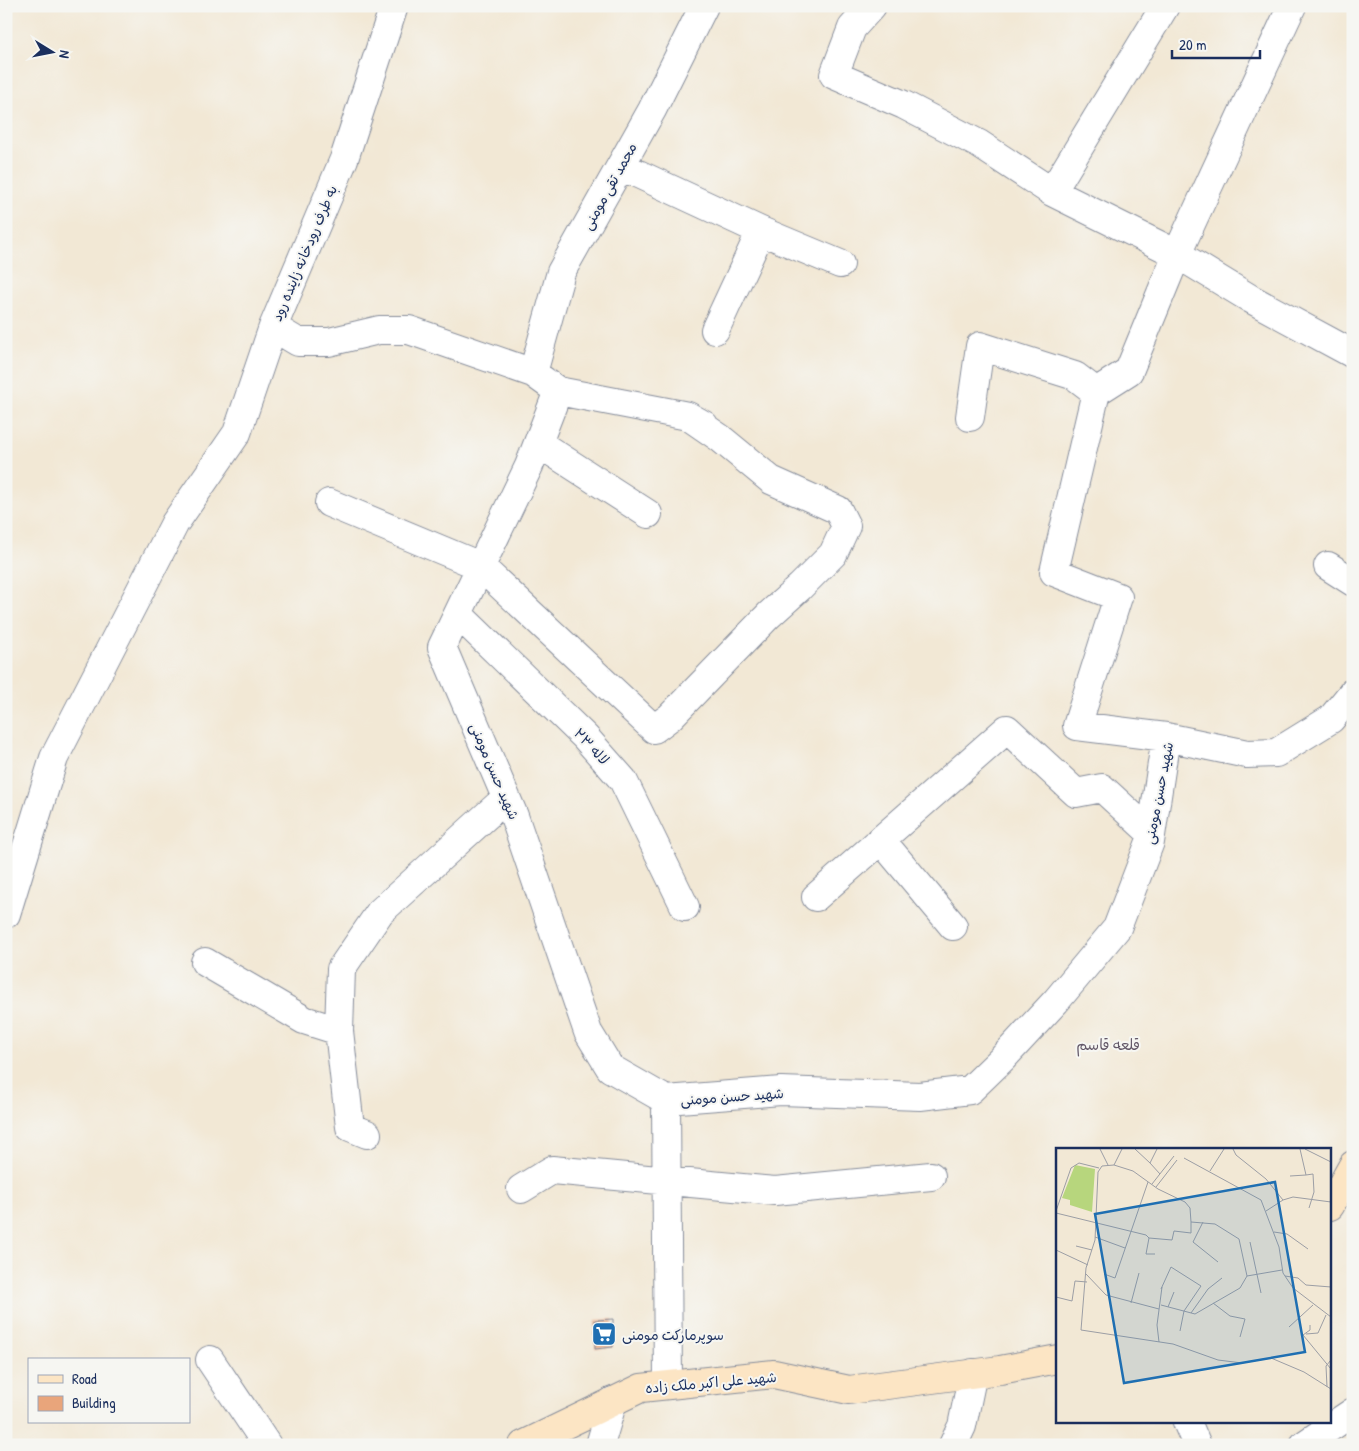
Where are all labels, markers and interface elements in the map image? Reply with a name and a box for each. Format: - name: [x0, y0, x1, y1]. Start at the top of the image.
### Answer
- north arrow: [28, 28, 78, 78]
- scale bar: [1172, 28, 1259, 60]
- text: 20 m: [1179, 34, 1206, 55]
- text: N: [55, 49, 75, 60]
- street label: محمد تقی مومنی: [577, 139, 641, 233]
- street label: به طرف رودخانه زاینده رود: [267, 182, 341, 324]
- street label: شهید حسن مومنی: [466, 720, 524, 822]
- street label: لاله ۲۳: [570, 723, 614, 769]
- street label: شهید حسن مومنی: [1139, 740, 1177, 846]
- district label: قلعه قاسم: [1076, 1034, 1140, 1057]
- street label: شهید حسن مومنی: [680, 1083, 784, 1109]
- inset map: [1056, 1148, 1332, 1424]
- supermarket icon: سوپرمارکت مومنی: [591, 1321, 617, 1347]
- place label: سوپرمارکت مومنی: [622, 1325, 724, 1345]
- legend: [28, 1358, 190, 1424]
- street label: شهید علی اکبر ملک زاده: [644, 1367, 778, 1397]
- text: Road: [72, 1368, 97, 1389]
- text: Building: [72, 1392, 116, 1413]

